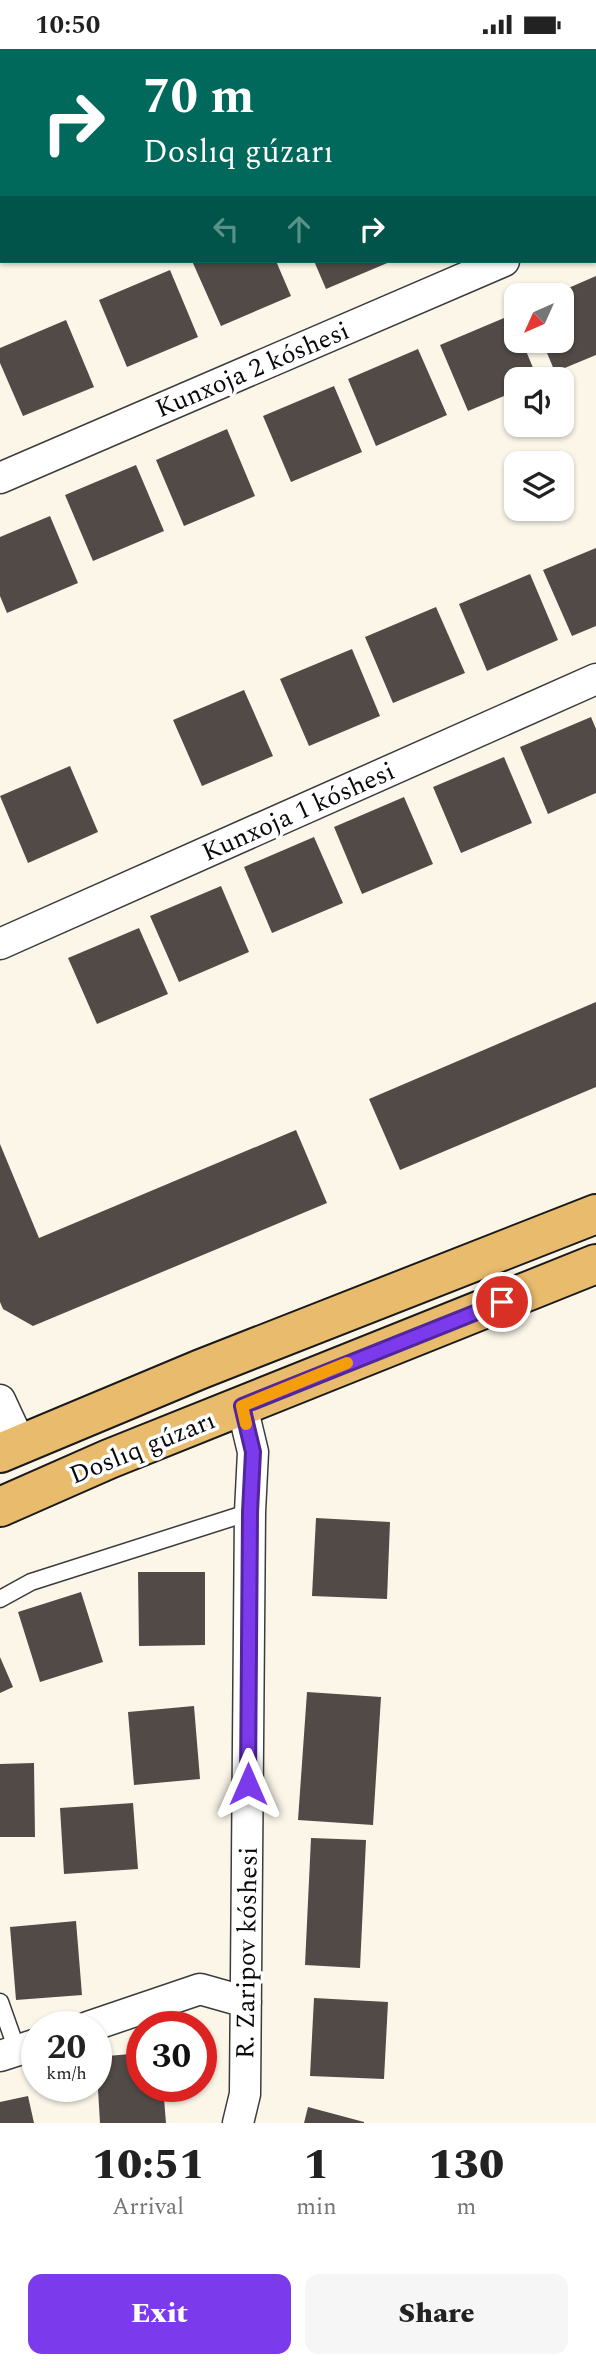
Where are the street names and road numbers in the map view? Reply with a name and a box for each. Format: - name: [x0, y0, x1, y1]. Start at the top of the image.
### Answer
- street label: Kunxoja 2 kóshesi: [149, 311, 356, 429]
- street label: Kunxoja 1 kóshesi: [195, 751, 401, 872]
- street label: Doslıq gúzarı: [63, 1400, 222, 1495]
- street label: R. Zaripov kóshesi: [225, 1846, 269, 2060]

